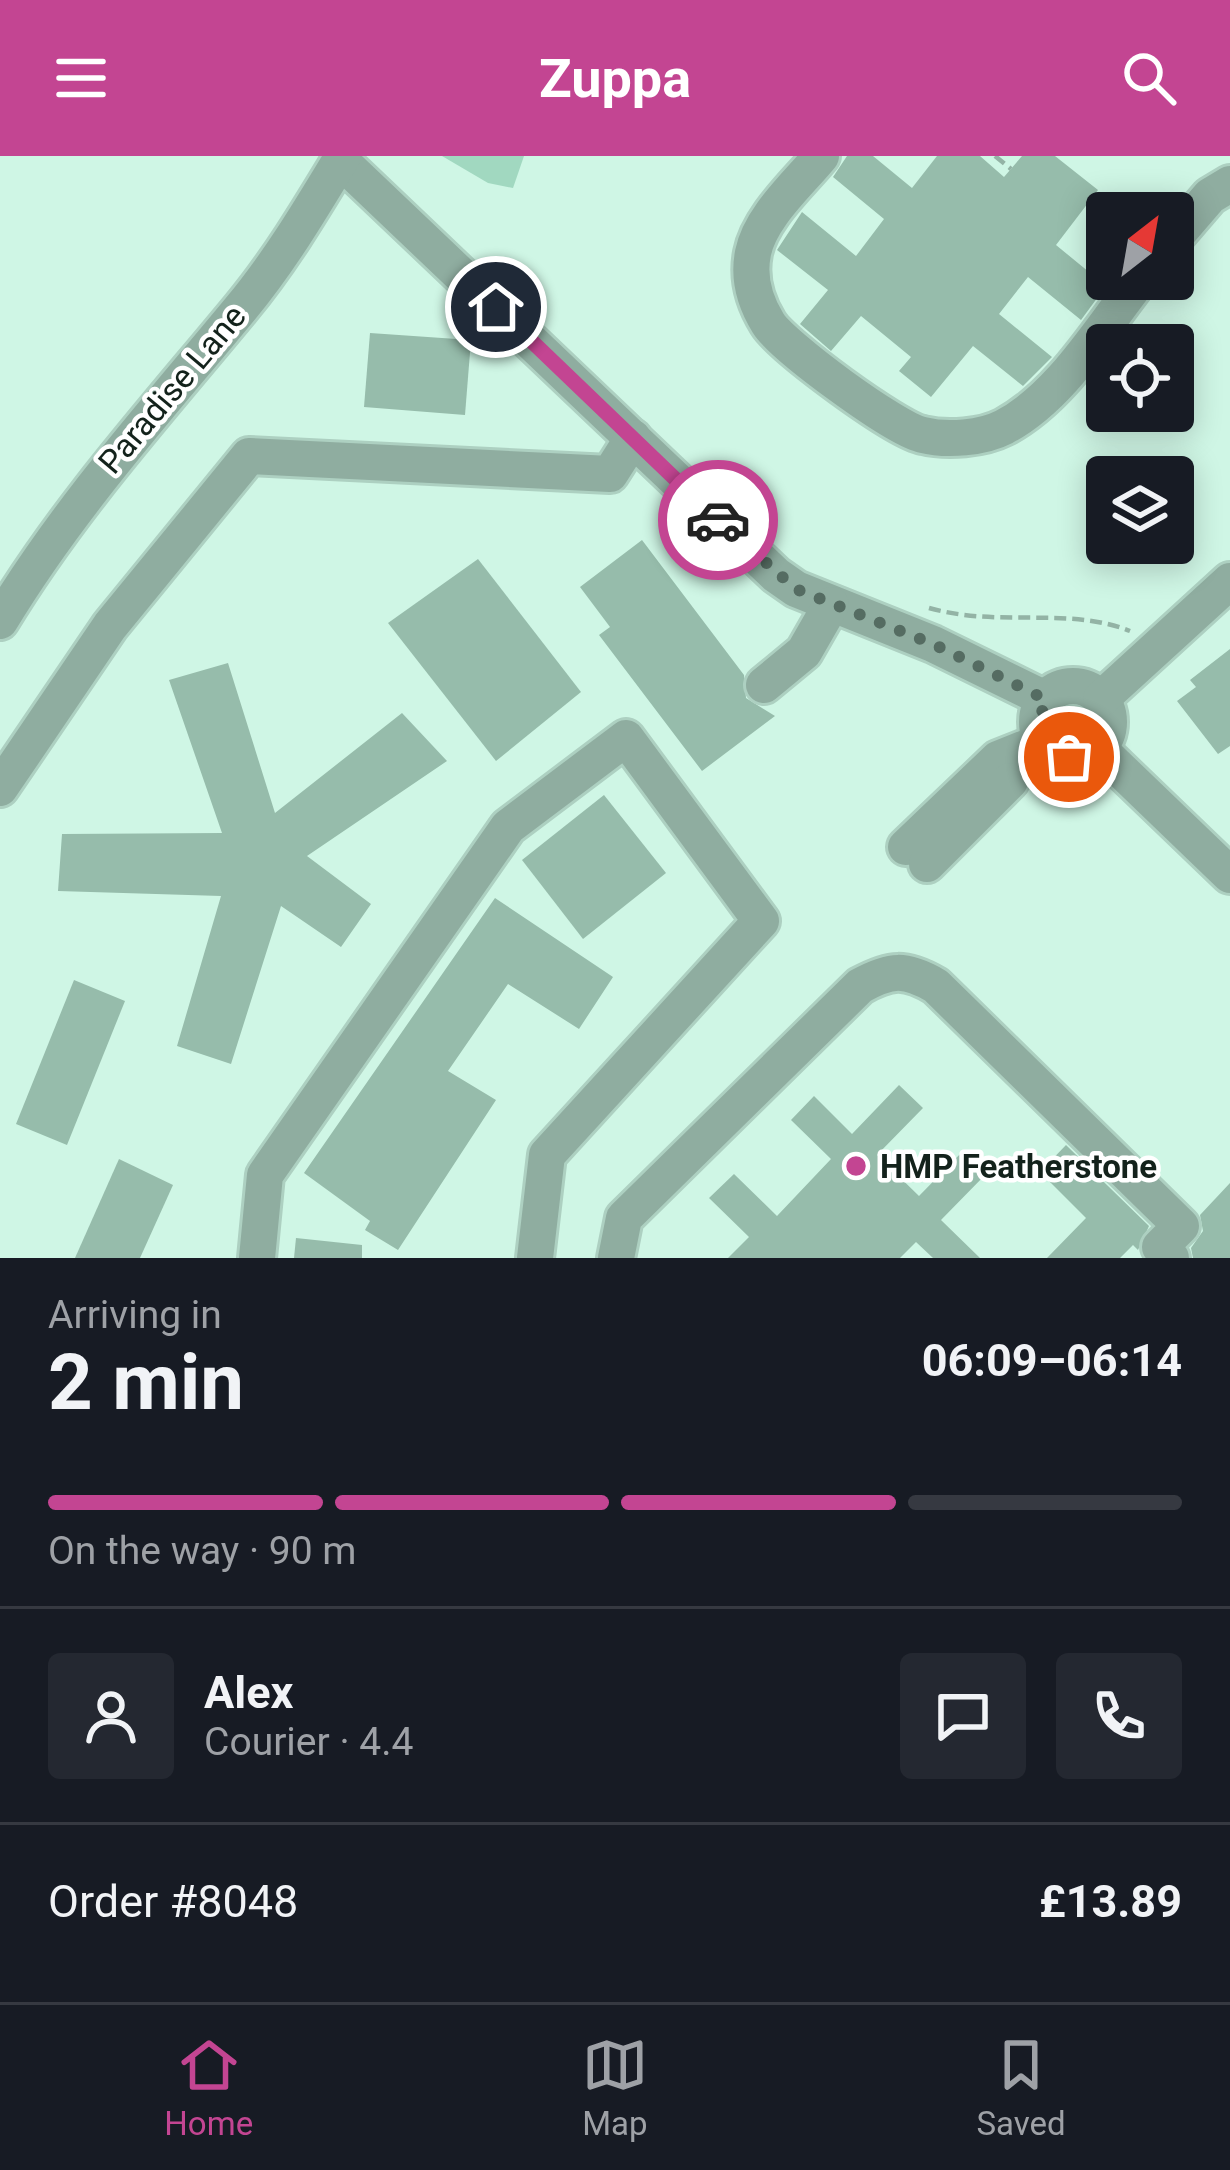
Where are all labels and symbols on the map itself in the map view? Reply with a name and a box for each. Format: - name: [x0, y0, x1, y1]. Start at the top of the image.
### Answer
- north arrow: [1086, 192, 1194, 300]
- pin: [445, 256, 547, 358]
- street label: Paradise Lane: [90, 297, 254, 481]
- courier: [658, 460, 778, 580]
- pin: [1018, 706, 1120, 808]
- place label: HMP Featherstone: [880, 1147, 1157, 1186]
- marker: HMP Featherstone: [843, 1153, 869, 1179]

